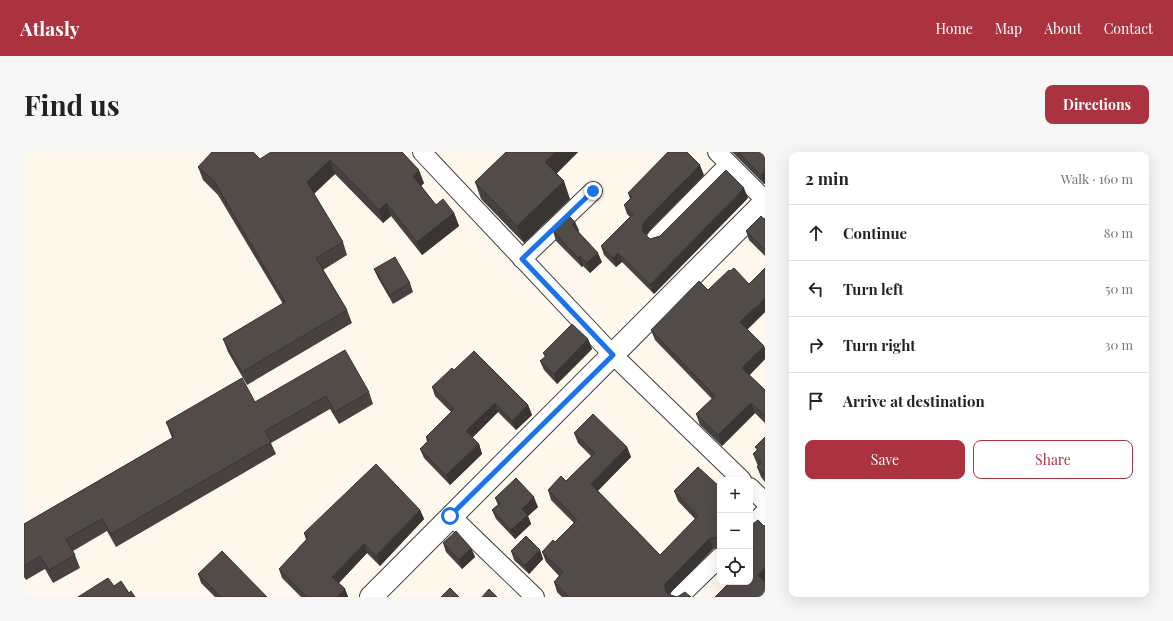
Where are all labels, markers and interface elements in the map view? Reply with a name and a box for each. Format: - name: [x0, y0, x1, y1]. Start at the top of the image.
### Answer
- text: Atlasly: [20, 15, 80, 41]
- text: Home: [935, 19, 973, 38]
- text: Map: [995, 19, 1022, 38]
- text: About: [1044, 19, 1082, 38]
- text: Contact: [1104, 19, 1153, 38]
- button: Directions: [1045, 85, 1149, 124]
- text: Find us: [24, 86, 120, 123]
- text: 2 min: [805, 167, 849, 189]
- text: Walk · 160 m: [1061, 170, 1133, 187]
- route end: [584, 182, 602, 200]
- icon: ahead: [805, 222, 827, 244]
- text: Continue: [843, 223, 907, 243]
- text: 80 m: [1104, 224, 1133, 241]
- icon: left: [805, 278, 827, 300]
- text: Turn left: [843, 279, 904, 299]
- text: 50 m: [1105, 280, 1133, 297]
- icon: right: [805, 334, 827, 356]
- text: Turn right: [843, 335, 916, 355]
- text: 30 m: [1105, 336, 1133, 353]
- icon: arrive: [805, 390, 827, 412]
- text: Arrive at destination: [843, 391, 985, 411]
- button: Save: [805, 440, 965, 479]
- button: Share: [973, 440, 1133, 479]
- map controls: [717, 477, 753, 585]
- button: +: [717, 477, 753, 513]
- route start: [441, 507, 459, 525]
- button: −: [717, 513, 753, 549]
- button: locate: [717, 549, 753, 585]

